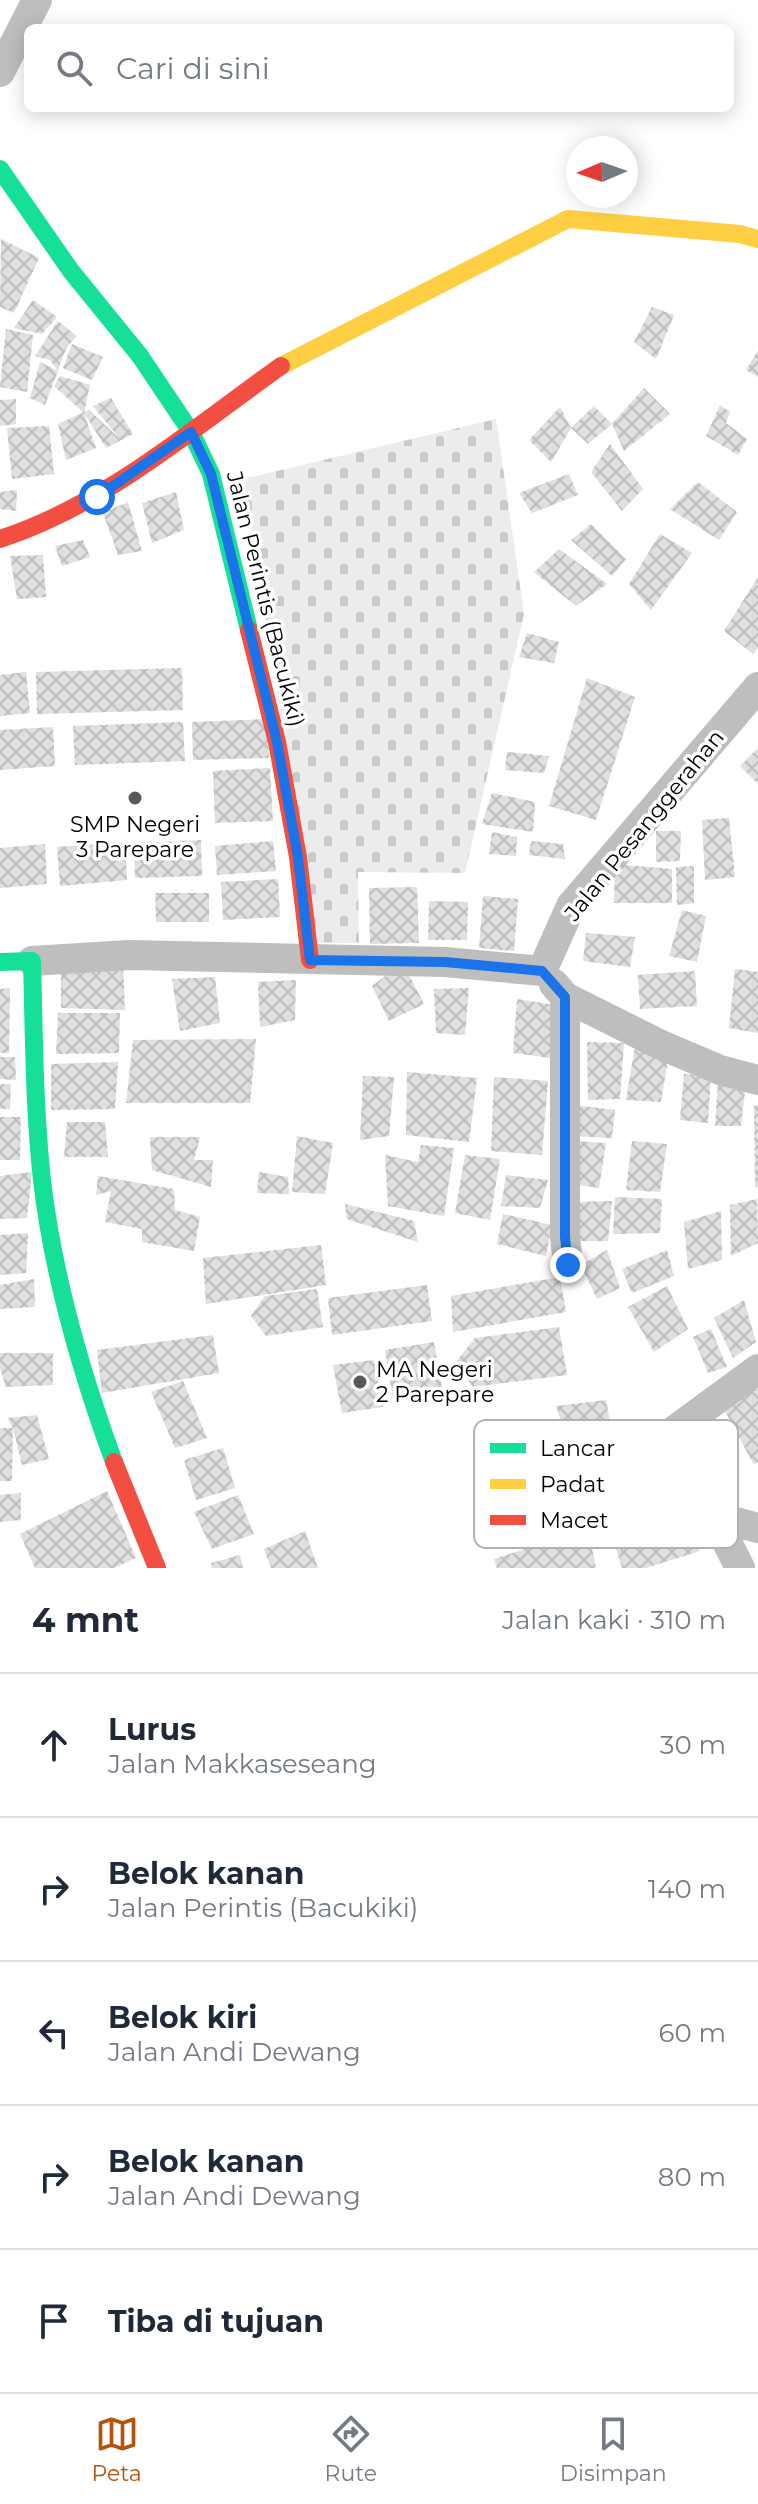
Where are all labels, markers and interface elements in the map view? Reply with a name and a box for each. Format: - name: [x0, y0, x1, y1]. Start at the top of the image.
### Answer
- search box: [24, 24, 734, 112]
- icon: search: [52, 46, 96, 90]
- text: Cari di sini: [116, 50, 270, 87]
- north arrow: [566, 136, 638, 208]
- street label: Jalan Perintis (Bacukiki): [220, 468, 310, 730]
- route start: [79, 479, 115, 515]
- street label: Jalan Pesanggerahan: [558, 724, 730, 927]
- marker: SMP Negeri 3 Parepare: [126, 789, 144, 807]
- place label: SMP Negeri 3 Parepare: [70, 811, 200, 863]
- route end: [550, 1247, 586, 1283]
- place label: MA Negeri 2 Parepare: [376, 1356, 494, 1408]
- marker: MA Negeri 2 Parepare: [351, 1373, 369, 1391]
- legend: [474, 1420, 738, 1548]
- text: Lancar: [540, 1435, 615, 1462]
- text: Padat: [540, 1471, 605, 1498]
- text: Macet: [540, 1507, 608, 1534]
- text: 4 mnt: [32, 1599, 139, 1641]
- text: Jalan kaki · 310 m: [502, 1604, 726, 1636]
- text: Lurus: [108, 1711, 196, 1748]
- icon: ahead: [32, 1723, 76, 1767]
- text: 30 m: [660, 1729, 726, 1761]
- text: Jalan Makkaseseang: [108, 1748, 377, 1780]
- text: Belok kanan: [108, 1855, 305, 1892]
- icon: right: [32, 1867, 76, 1911]
- text: 140 m: [648, 1873, 726, 1905]
- text: Jalan Perintis (Bacukiki): [108, 1892, 418, 1924]
- text: Belok kiri: [108, 1999, 257, 2036]
- icon: left: [32, 2011, 76, 2055]
- text: 60 m: [659, 2017, 726, 2049]
- text: Jalan Andi Dewang: [108, 2036, 361, 2068]
- text: Belok kanan: [108, 2143, 305, 2180]
- icon: right: [32, 2155, 76, 2199]
- text: 80 m: [658, 2161, 726, 2193]
- text: Jalan Andi Dewang: [108, 2180, 361, 2212]
- icon: arrive: [32, 2299, 76, 2343]
- text: Tiba di tujuan: [108, 2303, 324, 2340]
- tab: Peta: [91, 2412, 142, 2487]
- tab: Rute: [325, 2412, 377, 2487]
- tab: Disimpan: [560, 2412, 667, 2487]

